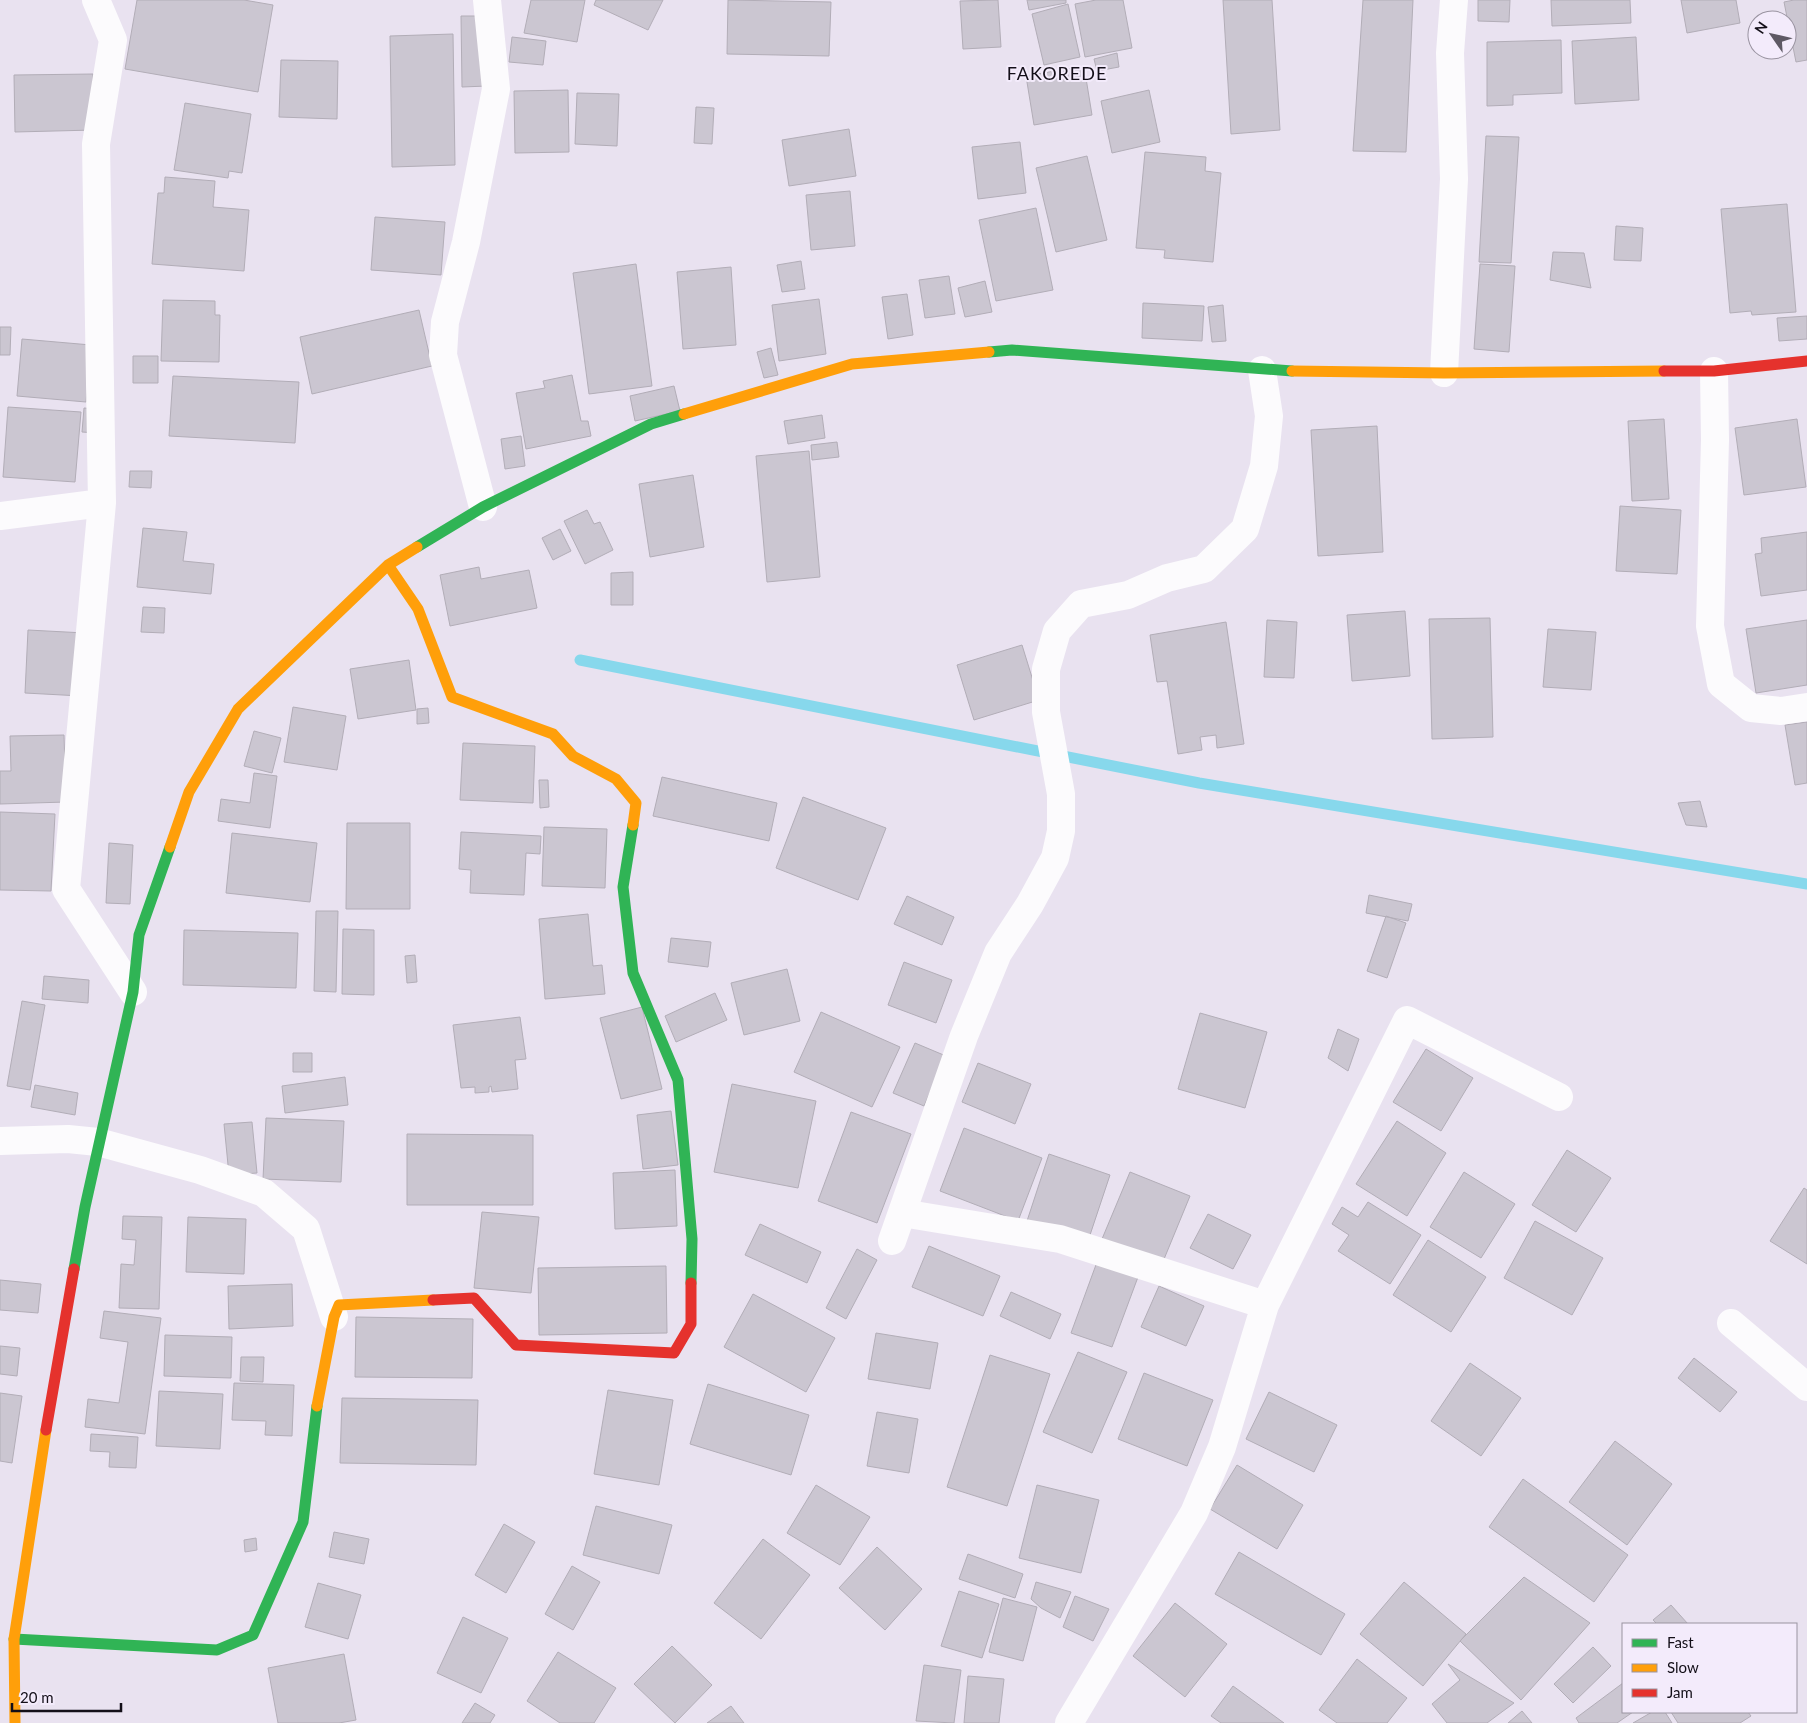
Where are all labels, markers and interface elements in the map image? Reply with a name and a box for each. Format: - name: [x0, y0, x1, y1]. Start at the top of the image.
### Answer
- north arrow: [1747, 10, 1797, 60]
- text: N: [1751, 18, 1771, 37]
- district label: FAKOREDE: [1007, 62, 1107, 84]
- legend: [1622, 1623, 1797, 1713]
- text: Fast: [1667, 1633, 1694, 1651]
- text: Slow: [1667, 1658, 1699, 1676]
- scale bar: [12, 1680, 121, 1712]
- text: Jam: [1667, 1683, 1693, 1701]
- text: 20 m: [20, 1688, 54, 1706]

